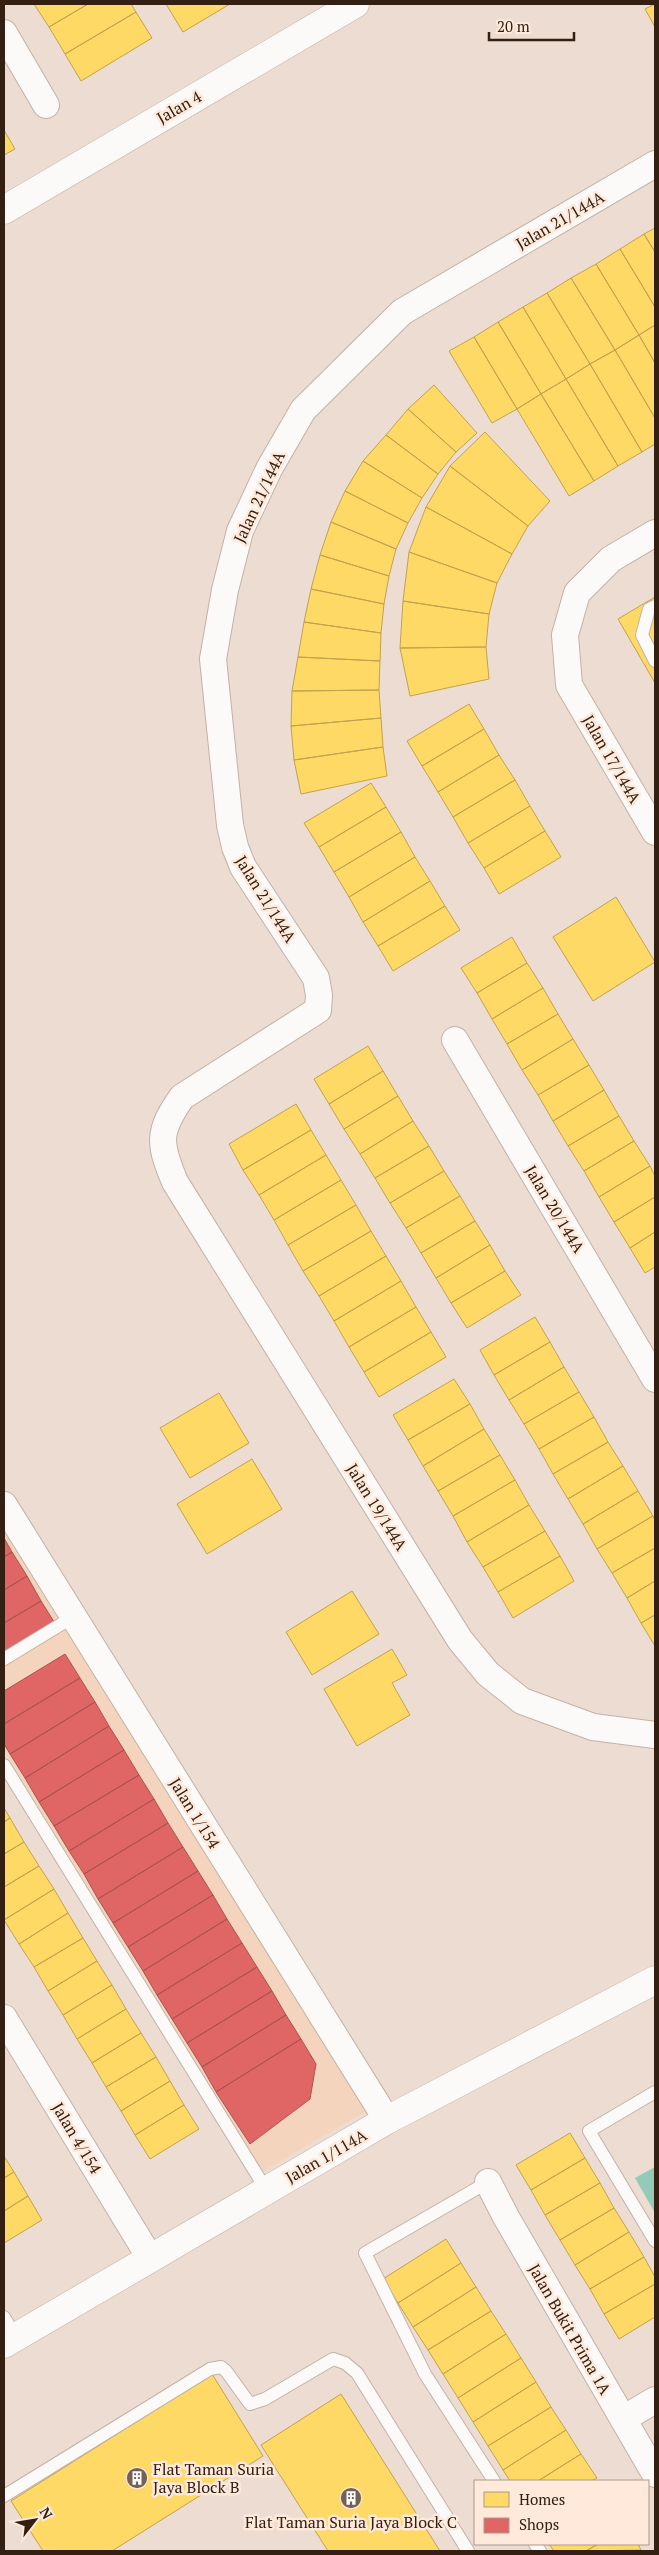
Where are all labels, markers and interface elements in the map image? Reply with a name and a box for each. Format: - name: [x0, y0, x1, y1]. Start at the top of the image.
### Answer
- scale bar: [489, 10, 574, 42]
- text: 20 m: [497, 16, 530, 36]
- street label: Jalan 4: [153, 85, 206, 129]
- street label: Jalan 21/144A: [512, 186, 608, 254]
- street label: Jalan 21/144A: [228, 447, 290, 546]
- street label: Jalan 17/144A: [578, 711, 646, 807]
- street label: Jalan 21/144A: [230, 851, 302, 947]
- street label: Jalan 20/144A: [520, 1161, 590, 1257]
- street label: Jalan 19/144A: [341, 1459, 413, 1555]
- street label: Jalan 1/154: [165, 1773, 226, 1853]
- street label: Jalan 4/154: [47, 2098, 107, 2178]
- street label: Jalan 1/114A: [281, 2124, 371, 2188]
- street label: Jalan Bukit Prima 1A: [524, 2260, 616, 2398]
- place label: Flat Taman Suria Jaya Block B: [153, 2458, 274, 2498]
- building icon: Flat Taman Suria Jaya Block B: [125, 2466, 149, 2490]
- legend: [474, 2480, 649, 2545]
- building icon: Flat Taman Suria Jaya Block C: [339, 2486, 363, 2510]
- text: Homes: [519, 2489, 565, 2509]
- north arrow: [10, 2495, 60, 2545]
- text: N: [36, 2504, 58, 2523]
- place label: Flat Taman Suria Jaya Block C: [245, 2511, 457, 2533]
- text: Shops: [519, 2514, 559, 2534]

